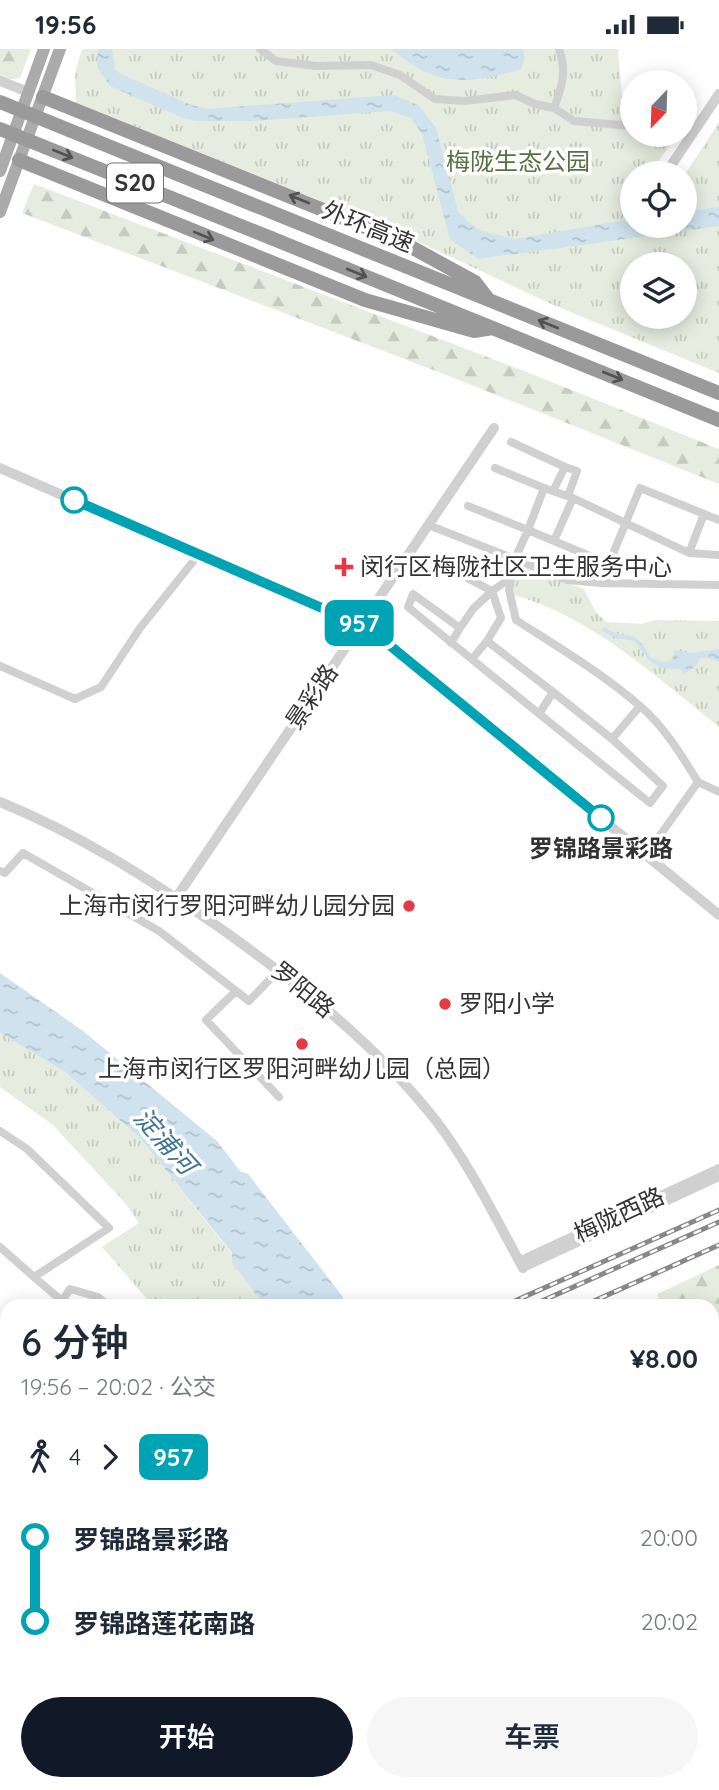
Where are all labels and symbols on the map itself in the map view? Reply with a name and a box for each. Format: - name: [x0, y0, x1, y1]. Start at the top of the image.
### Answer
- north arrow: [620, 70, 696, 147]
- park label: 梅陇生态公园: [446, 146, 590, 176]
- one-way arrow: [52, 149, 74, 162]
- road number: S20: [107, 163, 163, 203]
- one-way arrow: [289, 192, 310, 205]
- street label: 外环高速: [318, 194, 418, 258]
- one-way arrow: [193, 230, 215, 243]
- one-way arrow: [345, 267, 367, 280]
- one-way arrow: [537, 317, 559, 330]
- one-way arrow: [601, 371, 623, 384]
- unlabelled marker: [61, 487, 87, 513]
- place label: 闵行区梅陇社区卫生服务中心: [360, 551, 672, 581]
- marker: 闵行区梅陇社区卫生服务中心: [334, 557, 354, 577]
- line badge: 957: [319, 600, 399, 646]
- street label: 景彩路: [279, 658, 344, 735]
- marker: 罗锦路景彩路: [588, 805, 614, 831]
- place label: 罗锦路景彩路: [529, 833, 673, 863]
- place label: 上海市闵行罗阳河畔幼儿园分园: [59, 890, 395, 920]
- marker: 上海市闵行罗阳河畔幼儿园分园: [401, 898, 417, 914]
- street label: 罗阳路: [266, 955, 341, 1024]
- place label: 罗阳小学: [459, 988, 555, 1018]
- marker: 罗阳小学: [437, 996, 453, 1012]
- marker: 上海市闵行区罗阳河畔幼儿园（总园）: [294, 1036, 310, 1052]
- place label: 上海市闵行区罗阳河畔幼儿园（总园）: [98, 1053, 506, 1083]
- water label: 淀浦河: [127, 1101, 207, 1184]
- street label: 梅陇西路: [569, 1180, 668, 1248]

